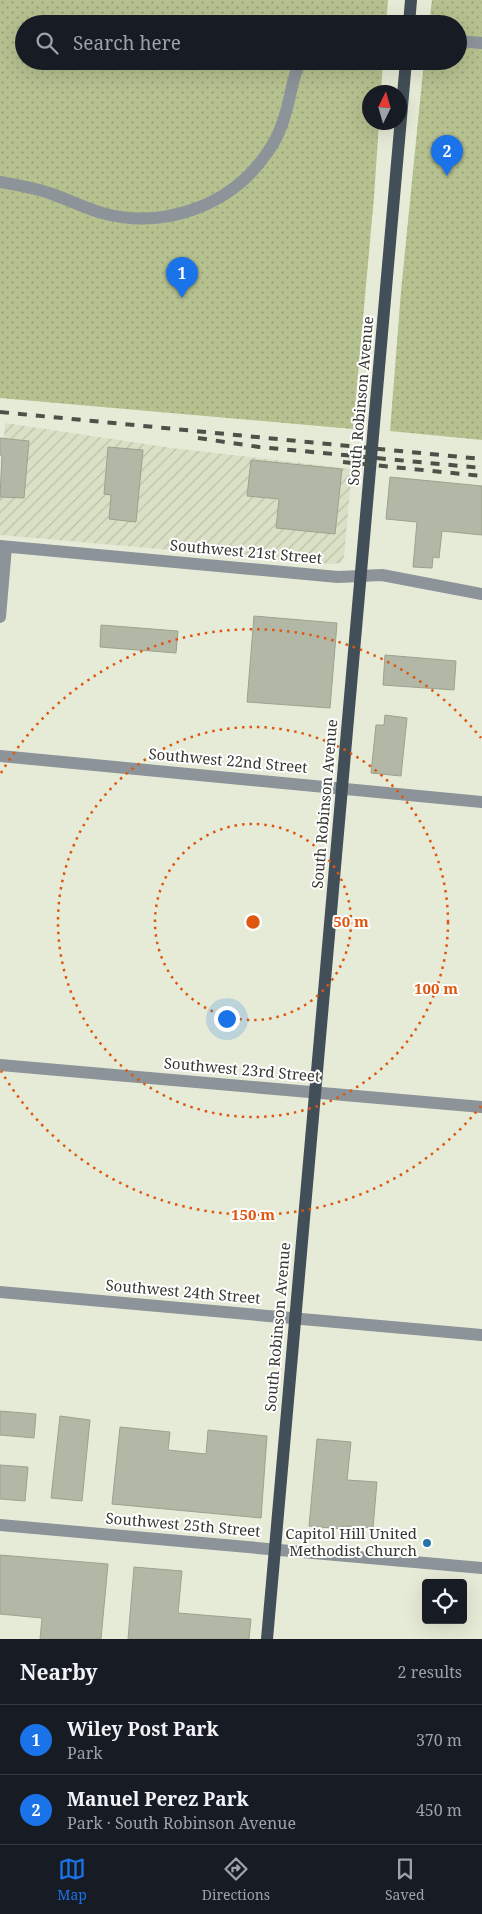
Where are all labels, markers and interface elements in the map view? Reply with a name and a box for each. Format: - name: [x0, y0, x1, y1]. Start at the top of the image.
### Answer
- search box: [15, 15, 467, 70]
- icon: search: [33, 29, 61, 57]
- text: Search here: [73, 30, 181, 56]
- north arrow: [362, 85, 407, 130]
- pin: 2: [431, 135, 463, 176]
- pin: 1: [166, 257, 198, 298]
- street label: South Robinson Avenue: [343, 315, 377, 486]
- street label: Southwest 21st Street: [169, 534, 323, 568]
- street label: South Robinson Avenue: [307, 718, 341, 889]
- street label: Southwest 22nd Street: [148, 743, 308, 777]
- text: 50 m: [333, 911, 369, 931]
- centre of rings: [244, 913, 262, 931]
- text: 100 m: [414, 978, 458, 998]
- your location: [214, 1006, 240, 1032]
- street label: Southwest 23rd Street: [163, 1052, 321, 1086]
- text: 150 m: [231, 1204, 275, 1224]
- street label: South Robinson Avenue: [260, 1241, 294, 1412]
- street label: Southwest 24th Street: [105, 1274, 261, 1308]
- street label: Southwest 25th Street: [105, 1507, 261, 1541]
- place label: Capitol Hill United Methodist Church: [285, 1523, 417, 1560]
- marker: Capitol Hill United Methodist Church: [421, 1537, 433, 1549]
- map controls: [422, 1579, 467, 1624]
- button: locate: [422, 1579, 467, 1624]
- text: Nearby: [20, 1658, 98, 1686]
- text: 2 results: [398, 1661, 462, 1683]
- text: Wiley Post Park: [67, 1716, 219, 1742]
- text: 1: [31, 1729, 41, 1751]
- text: 370 m: [416, 1729, 462, 1751]
- text: Park: [67, 1742, 103, 1764]
- text: Manuel Perez Park: [67, 1786, 249, 1812]
- text: 2: [31, 1799, 41, 1821]
- text: 450 m: [416, 1799, 462, 1821]
- text: Park · South Robinson Avenue: [67, 1812, 296, 1834]
- tab: Map: [57, 1855, 87, 1904]
- tab: Directions: [202, 1855, 270, 1904]
- tab: Saved: [385, 1855, 425, 1904]

